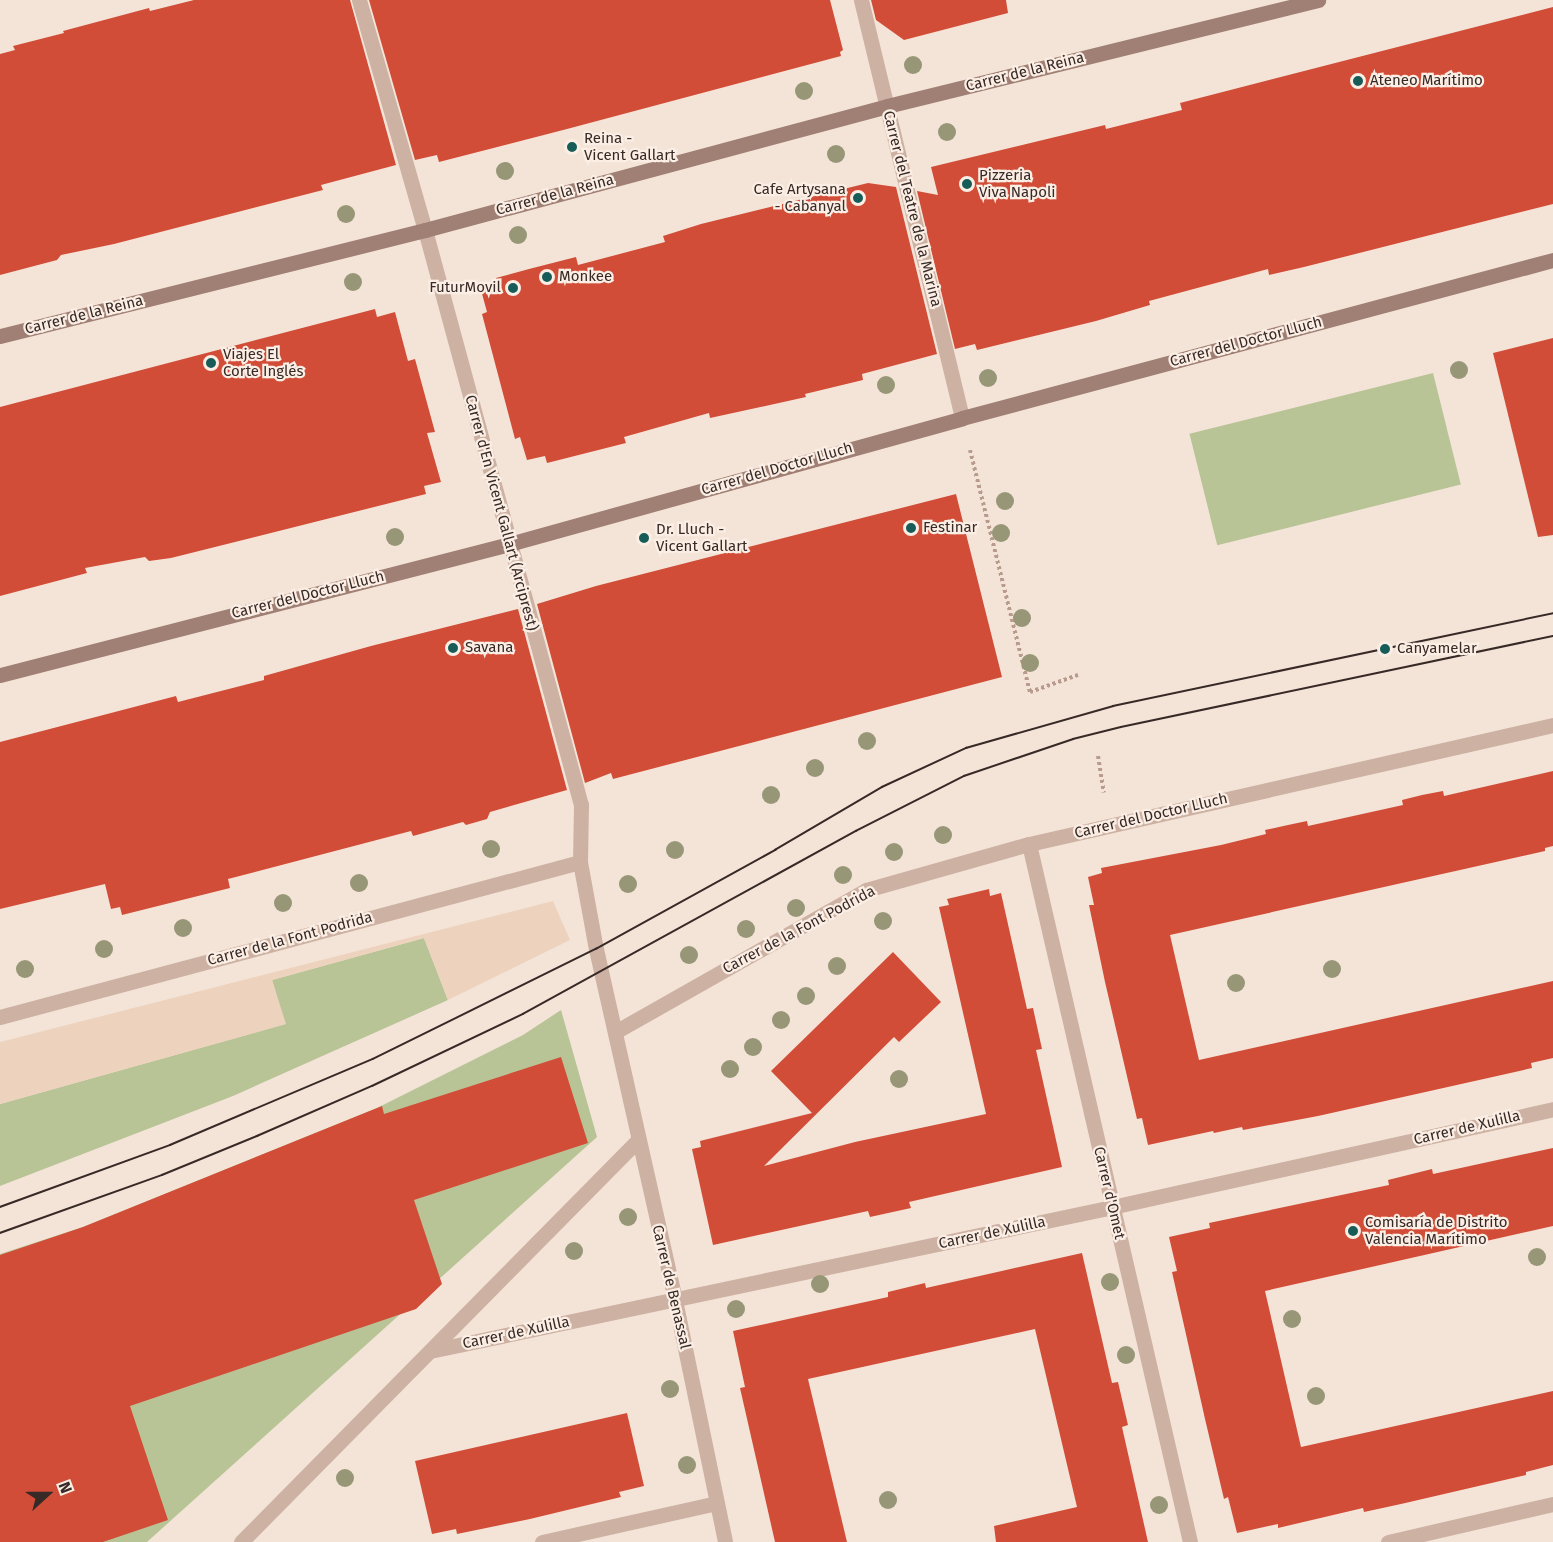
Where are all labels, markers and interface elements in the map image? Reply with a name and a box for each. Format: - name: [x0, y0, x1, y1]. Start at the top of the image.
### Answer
- street label: Carrer de la Reina: [964, 49, 1086, 95]
- place label: Ateneo Marítimo: [1370, 72, 1483, 90]
- marker: Ateneo Marítimo: [1351, 74, 1365, 88]
- street label: Carrer del Teatre de la Marina: [879, 109, 945, 309]
- place label: Reina - Vicent Gallart: [584, 129, 675, 164]
- marker: Reina - Vicent Gallart: [565, 140, 579, 154]
- place label: Pizzeria Viva Napoli: [979, 166, 1056, 201]
- street label: Carrer de la Reina: [494, 171, 616, 219]
- marker: Pizzeria Viva Napoli: [960, 177, 974, 191]
- place label: Cafe Artysana - Cabanyal: [754, 180, 846, 215]
- marker: Cafe Artysana - Cabanyal: [851, 191, 865, 205]
- place label: Monkee: [559, 268, 612, 286]
- marker: Monkee: [540, 270, 554, 284]
- place label: FuturMovil: [429, 279, 501, 297]
- marker: FuturMovil: [506, 281, 520, 295]
- street label: Carrer de la Reina: [23, 292, 145, 338]
- street label: Carrer del Doctor Lluch: [1168, 313, 1324, 371]
- place label: Viajes El Corte Inglés: [223, 345, 304, 380]
- marker: Viajes El Corte Inglés: [204, 356, 218, 370]
- street label: Carrer d'En Vicent Gallart (Arciprest): [461, 393, 541, 633]
- street label: Carrer del Doctor Lluch: [699, 439, 855, 499]
- place label: Festinar: [923, 519, 977, 537]
- place label: Dr. Lluch - Vicent Gallart: [656, 520, 747, 555]
- marker: Festinar: [904, 521, 918, 535]
- marker: Dr. Lluch - Vicent Gallart: [637, 531, 651, 545]
- street label: Carrer del Doctor Lluch: [230, 567, 386, 623]
- place label: Savana: [465, 639, 513, 657]
- place label: Canyamelar: [1397, 640, 1477, 658]
- marker: Savana: [446, 641, 460, 655]
- marker: Canyamelar: [1378, 642, 1392, 656]
- street label: Carrer del Doctor Lluch: [1073, 790, 1229, 842]
- street label: Carrer de la Font Podrida: [720, 882, 878, 978]
- street label: Carrer de la Font Podrida: [206, 908, 374, 970]
- street label: Carrer de Xulilla: [1412, 1107, 1522, 1149]
- street label: Carrer d'Omet: [1090, 1145, 1128, 1241]
- street label: Carrer de Xulilla: [937, 1213, 1047, 1253]
- place label: Comisaría de Distrito Valencia Marítimo: [1365, 1213, 1508, 1248]
- street label: Carrer de Benassal: [648, 1223, 694, 1351]
- marker: Comisaría de Distrito Valencia Marítimo: [1346, 1224, 1360, 1238]
- street label: Carrer de Xulilla: [461, 1313, 571, 1353]
- north arrow: [18, 1464, 78, 1524]
- text: N: [54, 1479, 76, 1496]

